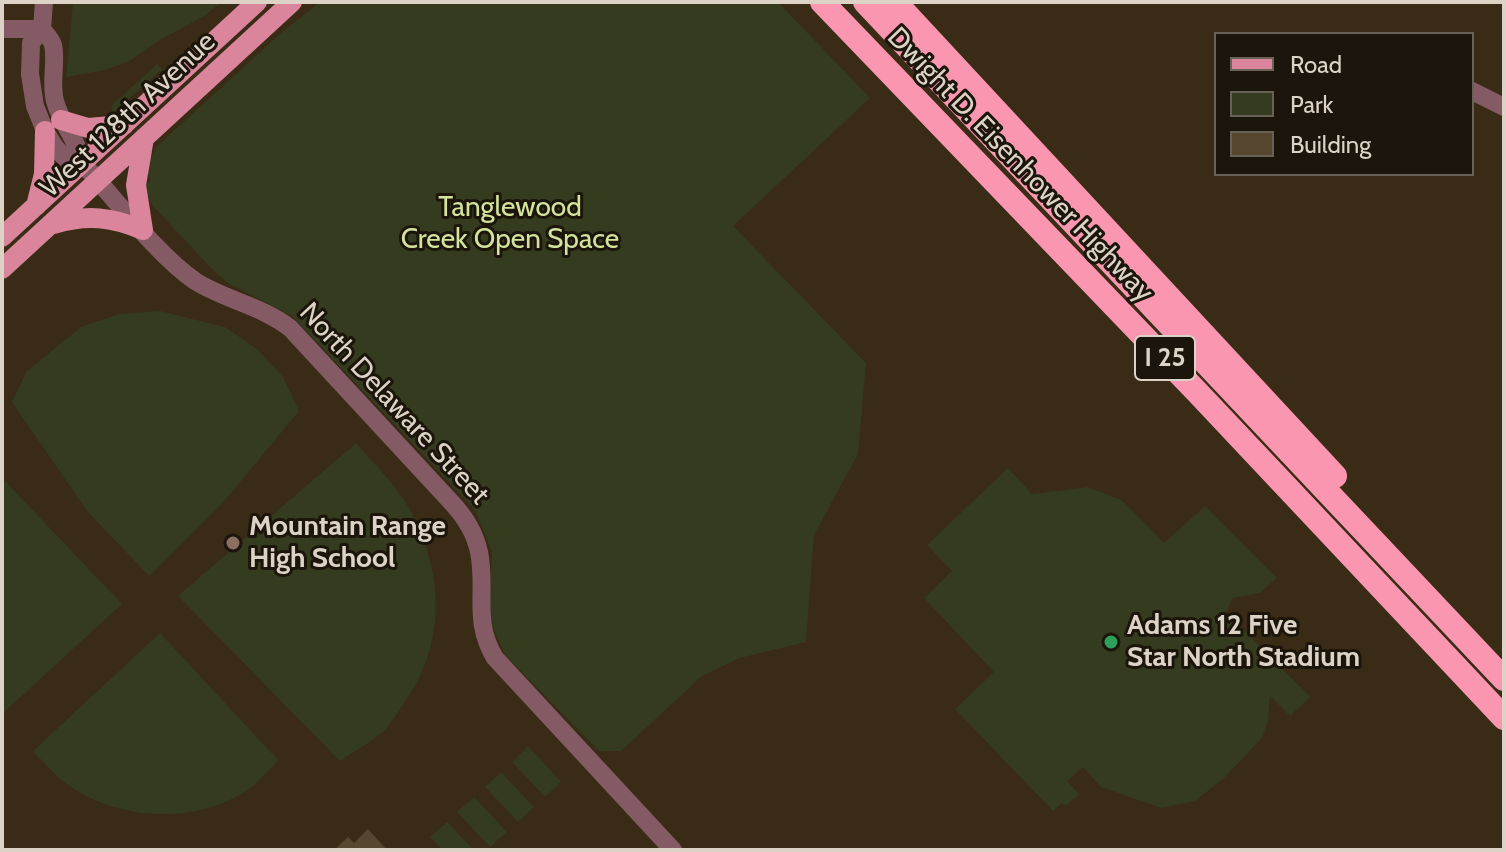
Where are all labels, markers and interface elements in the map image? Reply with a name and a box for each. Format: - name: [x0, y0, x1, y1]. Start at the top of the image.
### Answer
- street label: Dwight D. Eisenhower Highway: [880, 21, 1160, 309]
- street label: West 128th Avenue: [33, 25, 223, 205]
- legend: [1214, 32, 1474, 176]
- text: Road: [1290, 50, 1342, 79]
- text: Park: [1290, 90, 1333, 119]
- text: Building: [1290, 130, 1371, 159]
- park label: Tanglewood Creek Open Space: [401, 191, 619, 257]
- street label: North Delaware Street: [292, 296, 496, 512]
- road number: I 25: [1135, 336, 1195, 380]
- place label: Mountain Range High School: [249, 510, 446, 576]
- marker: Mountain Range High School: [224, 534, 242, 552]
- place label: Adams 12 Five Star North Stadium: [1127, 609, 1360, 675]
- marker: Adams 12 Five Star North Stadium: [1102, 633, 1120, 651]

